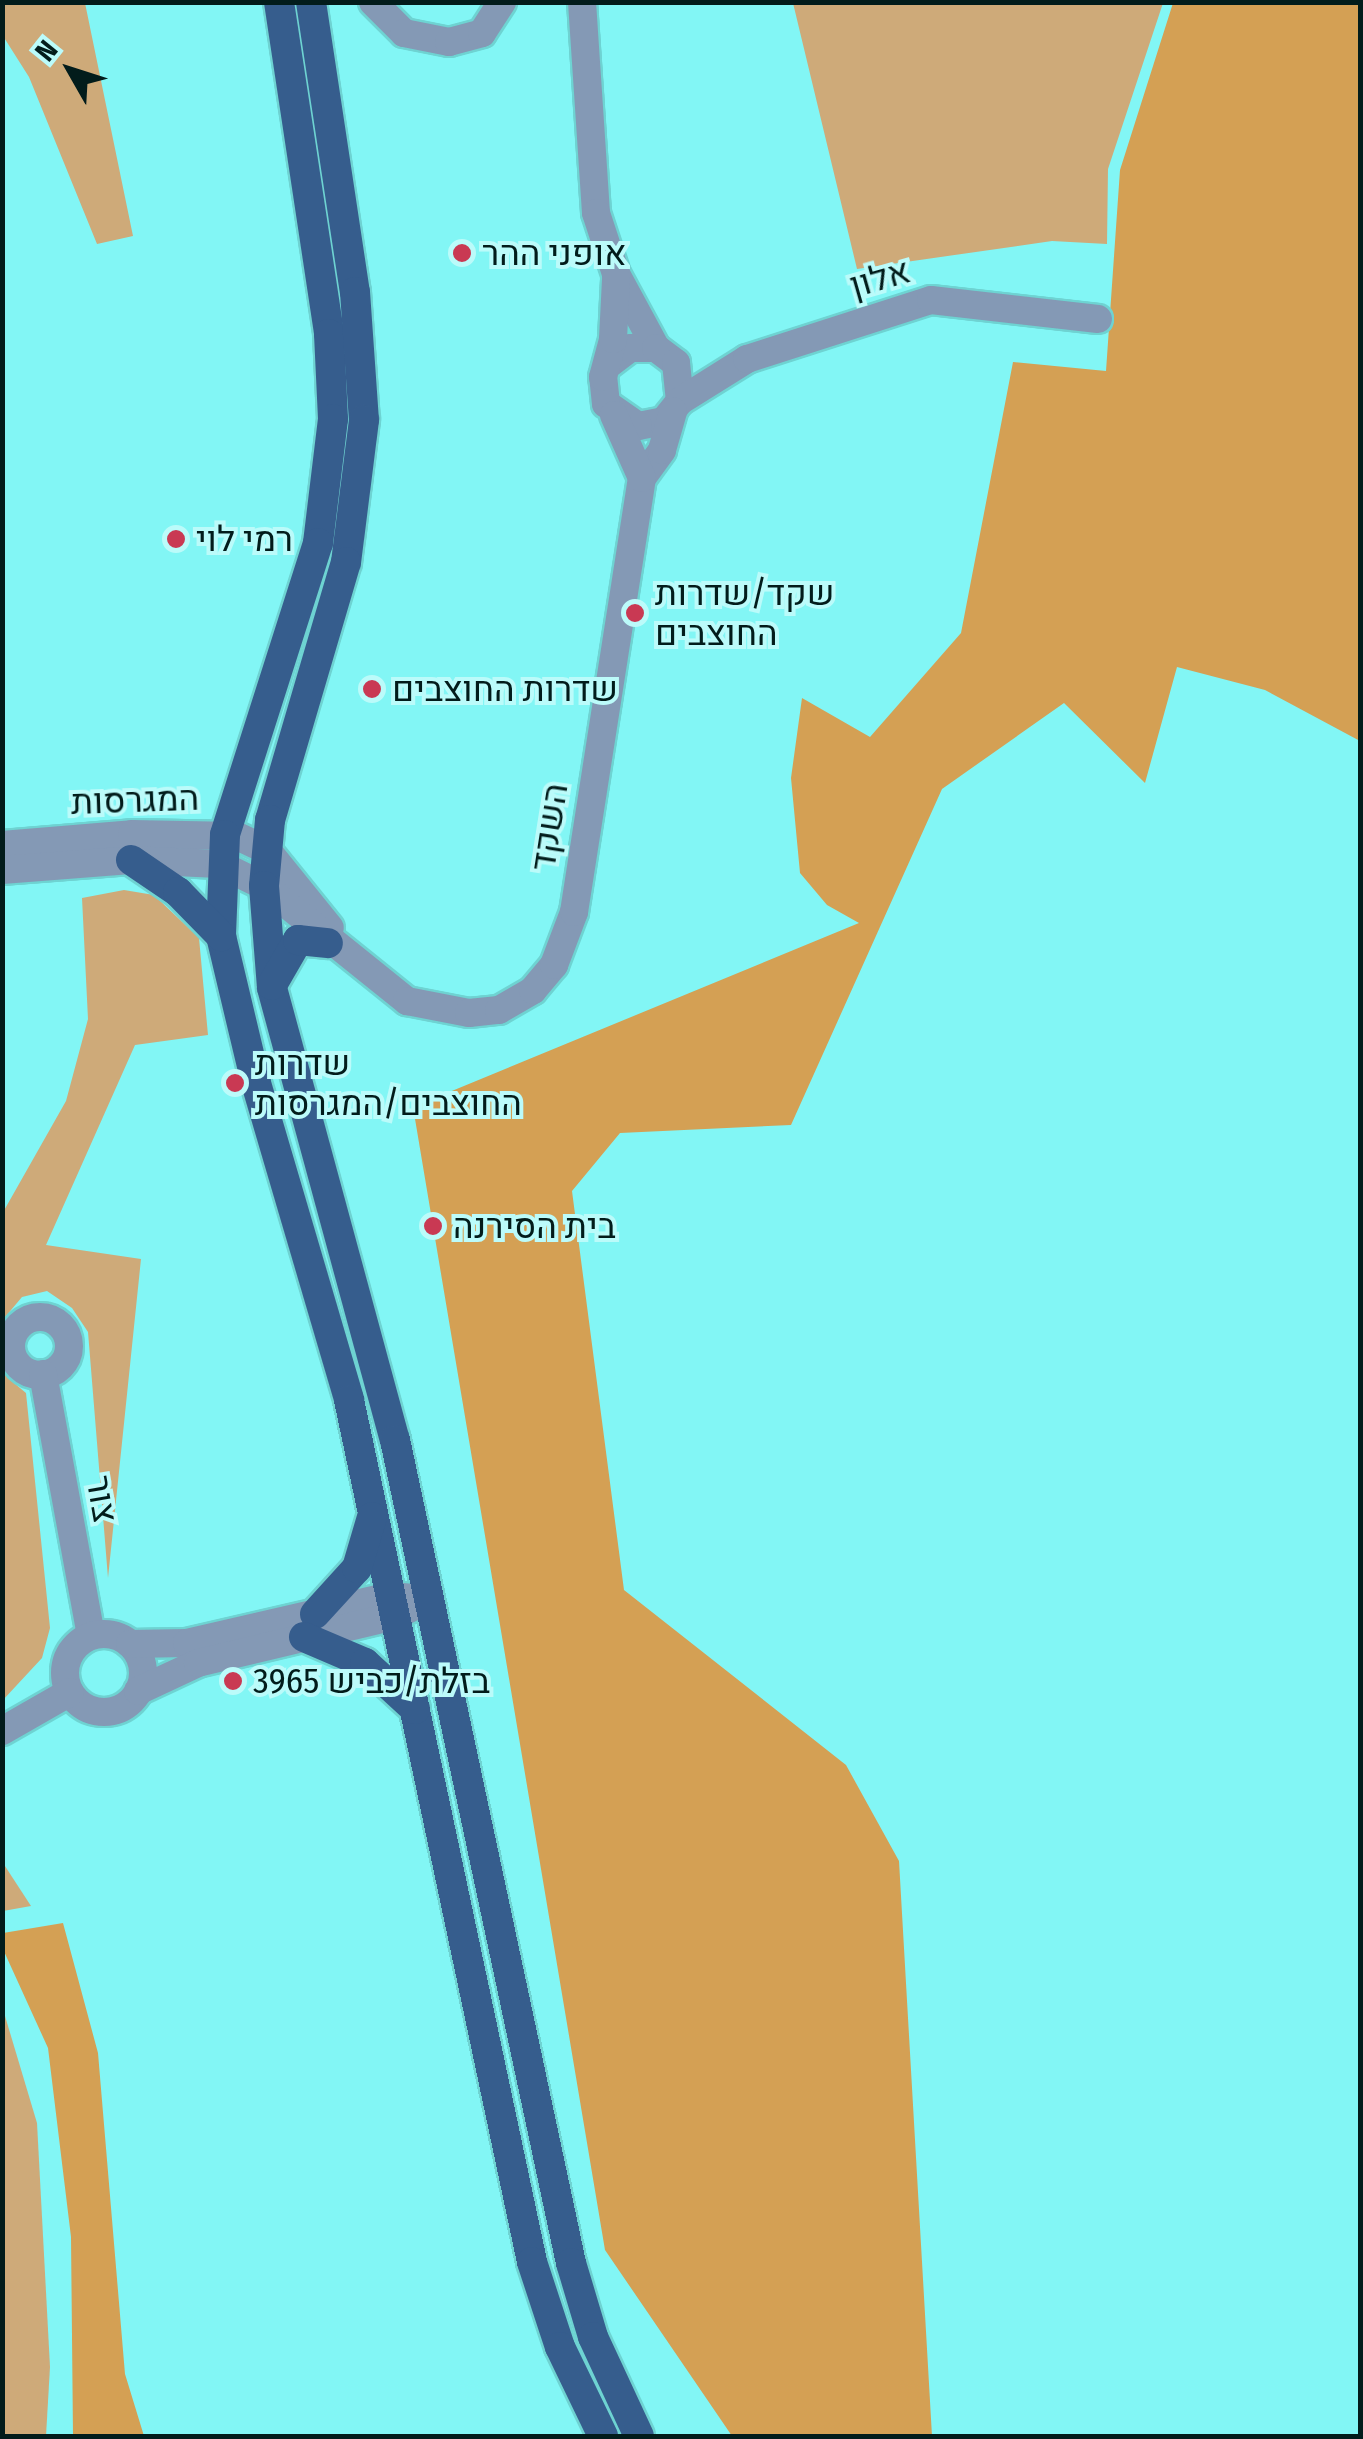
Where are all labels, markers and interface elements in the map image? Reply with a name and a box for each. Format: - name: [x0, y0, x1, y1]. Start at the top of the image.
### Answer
- north arrow: [20, 20, 120, 120]
- text: N: [28, 34, 64, 68]
- place label: אופני ההר: [482, 232, 627, 274]
- marker: אופני ההר: [451, 242, 473, 264]
- street label: אלון: [845, 249, 915, 307]
- place label: רמי לוי: [196, 518, 293, 560]
- marker: רמי לוי: [165, 528, 187, 550]
- place label: שקד/שדרות החוצבים: [655, 572, 835, 654]
- marker: שקד/שדרות החוצבים: [624, 602, 646, 624]
- place label: שדרות החוצבים: [392, 668, 618, 710]
- marker: שדרות החוצבים: [361, 678, 383, 700]
- street label: המגרסות: [70, 777, 200, 823]
- street label: השקד: [521, 780, 577, 874]
- place label: שדרות החוצבים/המגרסות: [255, 1042, 522, 1124]
- marker: שדרות החוצבים/המגרסות: [224, 1072, 246, 1094]
- place label: בית הסירנה: [453, 1205, 616, 1247]
- marker: בית הסירנה: [422, 1215, 444, 1237]
- street label: צור: [77, 1472, 127, 1526]
- place label: בזלת/כביש 3965: [253, 1660, 490, 1702]
- marker: בזלת/כביש 3965: [222, 1670, 244, 1692]

